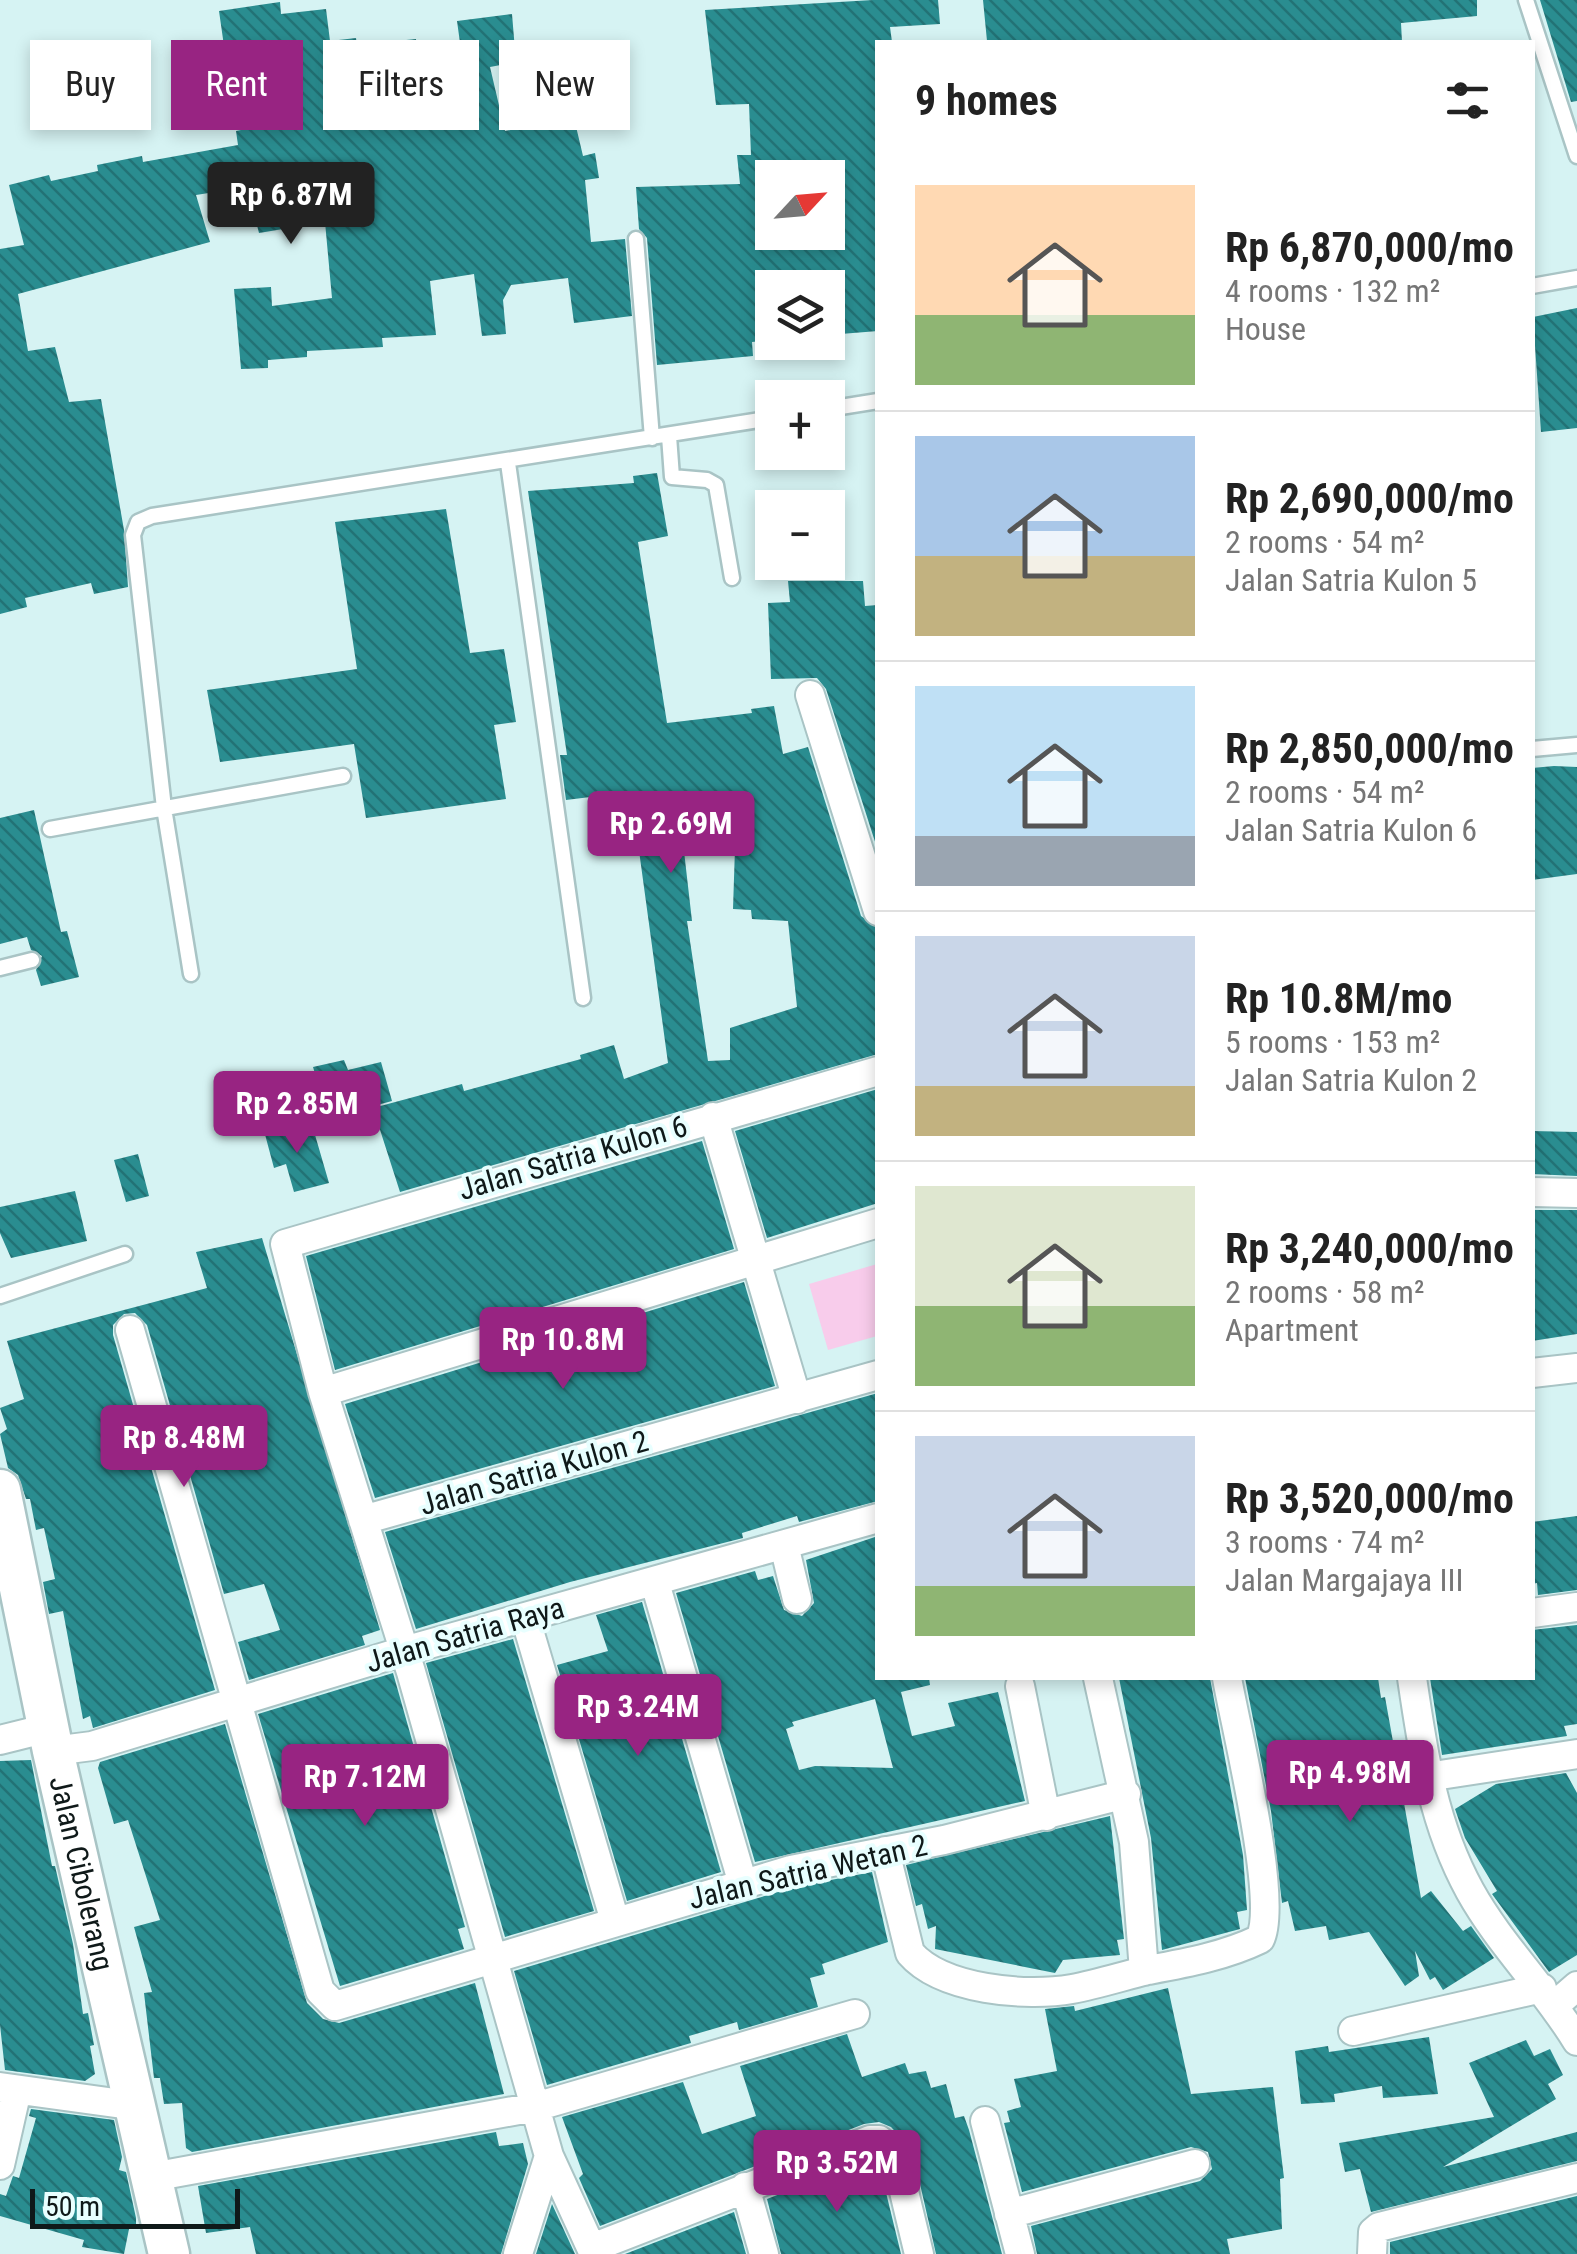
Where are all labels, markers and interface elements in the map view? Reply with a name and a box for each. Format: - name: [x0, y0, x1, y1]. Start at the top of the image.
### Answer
- chip: Buy: [30, 40, 151, 130]
- chip: Rent: [171, 40, 303, 130]
- chip: Filters: [323, 40, 479, 130]
- chip: New: [499, 40, 630, 130]
- icon: filters: [1440, 73, 1495, 128]
- text: 9 homes: [915, 76, 1058, 125]
- north arrow: [755, 160, 845, 250]
- map controls: [755, 160, 845, 580]
- pin: Rp 6.87M: [188, 162, 394, 247]
- text: Rp 6.87M: [230, 175, 353, 213]
- text: Rp 6,870,000/mo: [1225, 223, 1514, 272]
- icon: home: [995, 225, 1115, 345]
- button: layers: [755, 270, 845, 360]
- text: 4 rooms · 132 m²: [1225, 272, 1440, 310]
- text: House: [1225, 310, 1306, 348]
- button: +: [755, 380, 845, 470]
- text: Rp 2,690,000/mo: [1225, 474, 1514, 523]
- icon: home: [995, 476, 1115, 596]
- button: −: [755, 490, 845, 580]
- text: 2 rooms · 54 m²: [1225, 523, 1424, 561]
- text: Jalan Satria Kulon 5: [1225, 561, 1477, 599]
- text: Rp 2,850,000/mo: [1225, 724, 1514, 773]
- icon: home: [995, 726, 1115, 846]
- text: 2 rooms · 54 m²: [1225, 773, 1424, 811]
- pin: Rp 2.69M: [568, 791, 774, 876]
- text: Rp 2.69M: [610, 804, 733, 842]
- text: Jalan Satria Kulon 6: [1225, 811, 1477, 849]
- text: Rp 10.8M/mo: [1225, 974, 1452, 1023]
- icon: home: [995, 976, 1115, 1096]
- text: 5 rooms · 153 m²: [1225, 1023, 1440, 1061]
- text: Jalan Satria Kulon 2: [1225, 1061, 1477, 1099]
- pin: Rp 2.85M: [194, 1071, 400, 1156]
- text: Rp 2.85M: [236, 1084, 359, 1122]
- street label: Jalan Satria Kulon 6: [454, 1108, 691, 1207]
- text: Rp 3,240,000/mo: [1225, 1224, 1514, 1273]
- icon: home: [995, 1226, 1115, 1346]
- text: 2 rooms · 58 m²: [1225, 1273, 1424, 1311]
- pin: Rp 10.8M: [460, 1307, 666, 1392]
- text: Apartment: [1225, 1311, 1359, 1349]
- text: Rp 10.8M: [502, 1320, 625, 1358]
- pin: Rp 8.48M: [81, 1405, 287, 1490]
- text: Rp 8.48M: [123, 1418, 246, 1456]
- street label: Jalan Satria Kulon 2: [415, 1423, 652, 1522]
- text: Rp 3,520,000/mo: [1225, 1474, 1514, 1523]
- icon: home: [995, 1476, 1115, 1596]
- text: 3 rooms · 74 m²: [1225, 1523, 1424, 1561]
- text: Jalan Margajaya III: [1225, 1561, 1463, 1599]
- street label: Jalan Satria Raya: [362, 1590, 568, 1680]
- pin: Rp 3.24M: [535, 1674, 741, 1759]
- text: Rp 3.24M: [577, 1687, 700, 1725]
- pin: Rp 4.98M: [1247, 1740, 1453, 1825]
- pin: Rp 7.12M: [262, 1744, 468, 1829]
- text: Rp 4.98M: [1289, 1753, 1412, 1791]
- text: Rp 7.12M: [304, 1757, 427, 1795]
- street label: Jalan Cibolerang: [42, 1773, 121, 1974]
- street label: Jalan Satria Wetan 2: [685, 1827, 930, 1916]
- pin: Rp 3.52M: [734, 2130, 940, 2215]
- text: Rp 3.52M: [776, 2143, 899, 2181]
- scale bar: [30, 2184, 240, 2228]
- text: 50 m: [45, 2190, 100, 2223]

